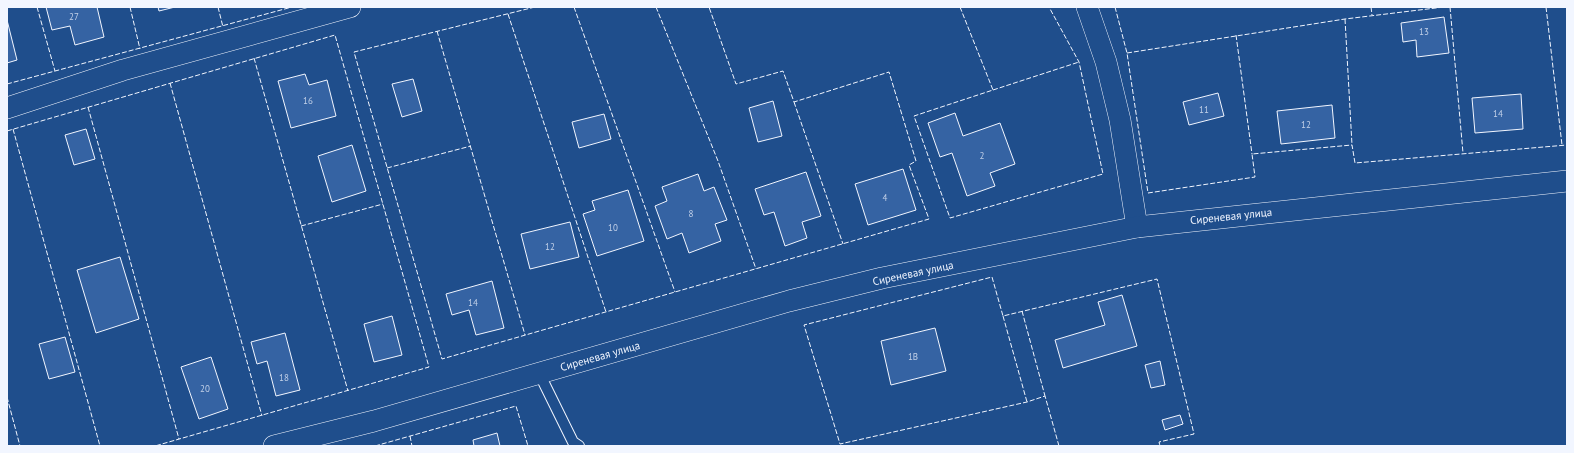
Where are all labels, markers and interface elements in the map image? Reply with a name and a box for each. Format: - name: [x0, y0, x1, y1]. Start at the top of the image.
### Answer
- house number: 27: [69, 11, 79, 22]
- house number: 13: [1419, 26, 1429, 37]
- house number: 16: [303, 95, 313, 106]
- house number: 11: [1199, 104, 1209, 115]
- house number: 14: [1493, 108, 1503, 119]
- house number: 12: [1301, 119, 1311, 130]
- house number: 2: [980, 150, 985, 161]
- house number: 4: [883, 192, 888, 203]
- street label: Сиреневая улица: [1189, 205, 1273, 227]
- house number: 8: [689, 208, 694, 219]
- house number: 10: [608, 222, 618, 233]
- house number: 12: [545, 241, 555, 252]
- street label: Сиреневая улица: [871, 258, 955, 288]
- house number: 14: [468, 297, 478, 308]
- street label: Сиреневая улица: [558, 338, 642, 374]
- house number: 1В: [908, 351, 918, 362]
- house number: 18: [279, 372, 289, 383]
- house number: 20: [200, 383, 210, 394]

